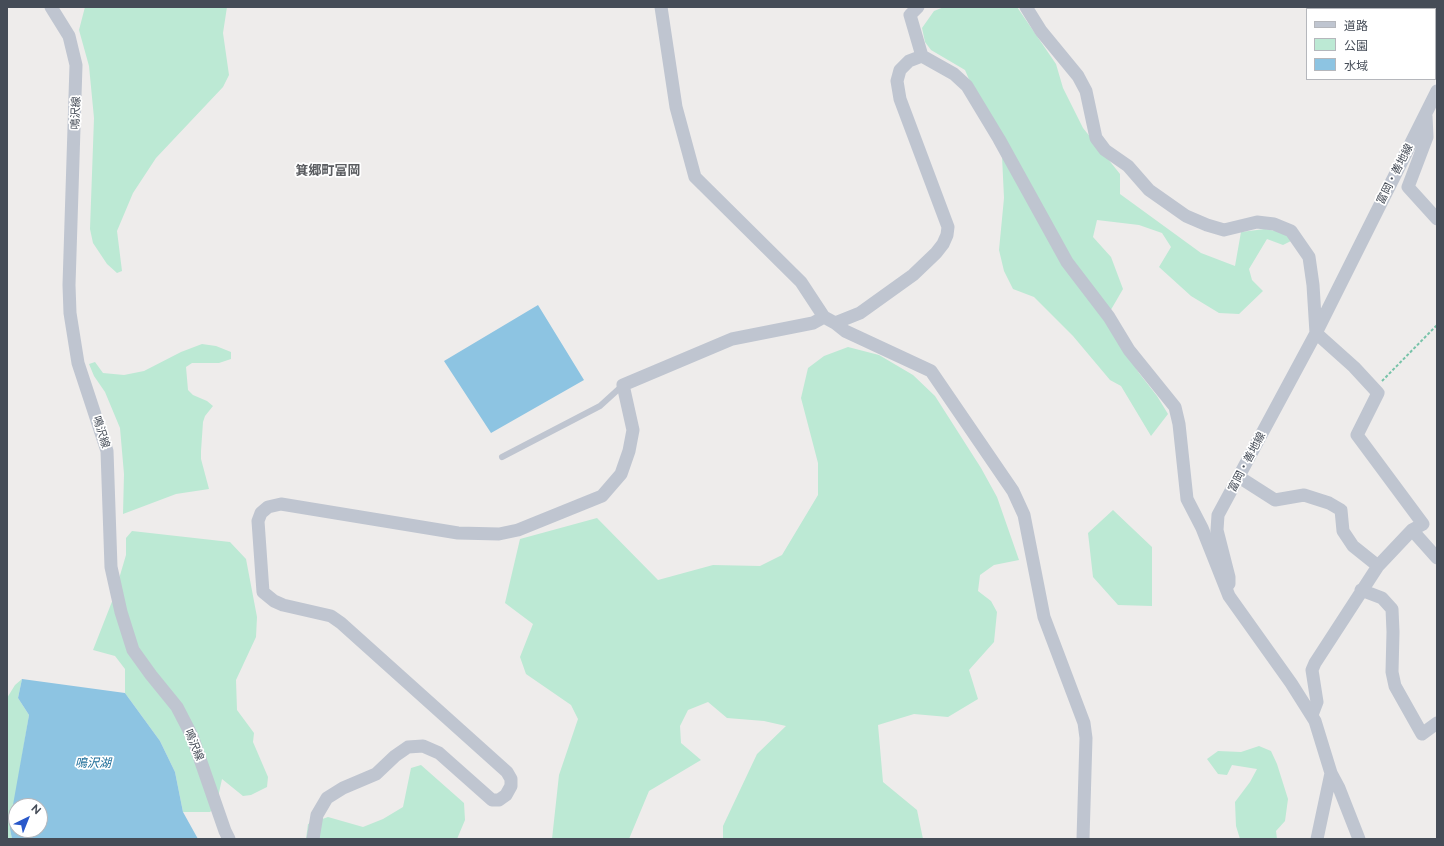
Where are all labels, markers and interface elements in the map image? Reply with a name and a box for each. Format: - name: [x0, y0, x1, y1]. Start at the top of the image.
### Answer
- legend: [1306, 8, 1436, 80]
- text: 道路: [1344, 19, 1368, 33]
- text: 公園: [1344, 39, 1368, 53]
- text: 水域: [1344, 59, 1368, 73]
- street label: 鳴沢線: [69, 96, 83, 130]
- street label: 富岡・善地線: [1374, 142, 1416, 206]
- district label: 箕郷町富岡: [296, 163, 360, 179]
- street label: 鳴沢線: [90, 414, 112, 450]
- street label: 富岡・善地線: [1226, 430, 1268, 494]
- street label: 鳴沢線: [182, 727, 206, 763]
- water label: 鳴沢湖: [75, 756, 111, 770]
- north arrow: [8, 798, 48, 838]
- text: N: [28, 802, 43, 817]

